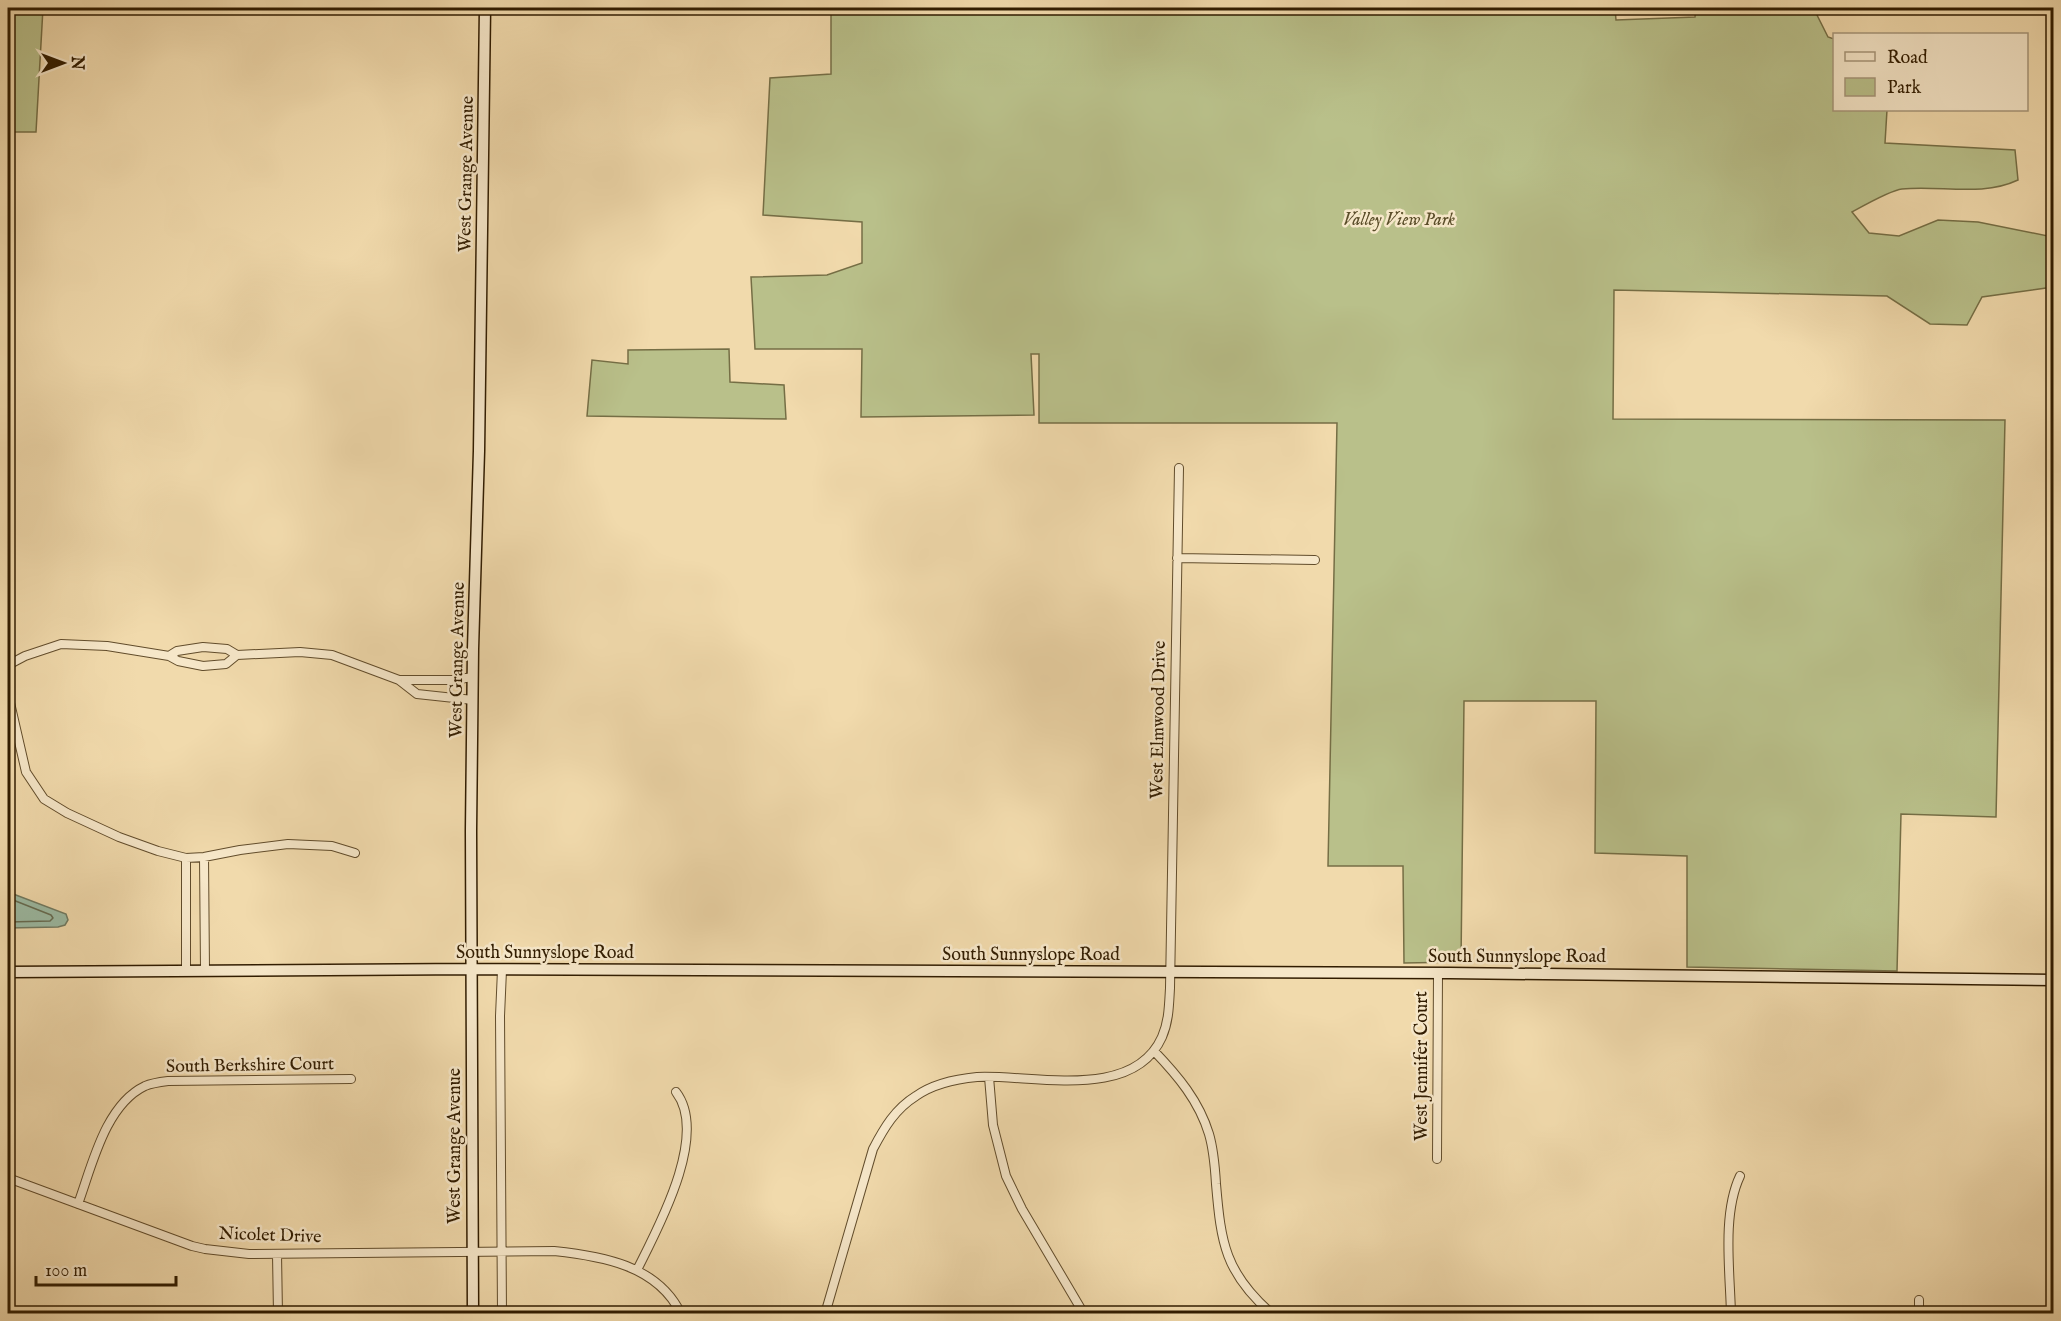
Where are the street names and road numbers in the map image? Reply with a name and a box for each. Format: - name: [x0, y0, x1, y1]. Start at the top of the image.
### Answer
- street label: West Grange Avenue: [454, 96, 480, 252]
- street label: West Grange Avenue: [445, 582, 471, 738]
- street label: West Elmwood Drive: [1146, 641, 1172, 799]
- street label: South Sunnyslope Road: [456, 942, 634, 965]
- street label: South Sunnyslope Road: [942, 944, 1120, 967]
- street label: South Sunnyslope Road: [1428, 946, 1606, 969]
- street label: West Jennifer Court: [1411, 991, 1434, 1141]
- street label: South Berkshire Court: [166, 1053, 334, 1079]
- street label: West Grange Avenue: [444, 1068, 467, 1224]
- street label: Nicolet Drive: [218, 1223, 322, 1249]

